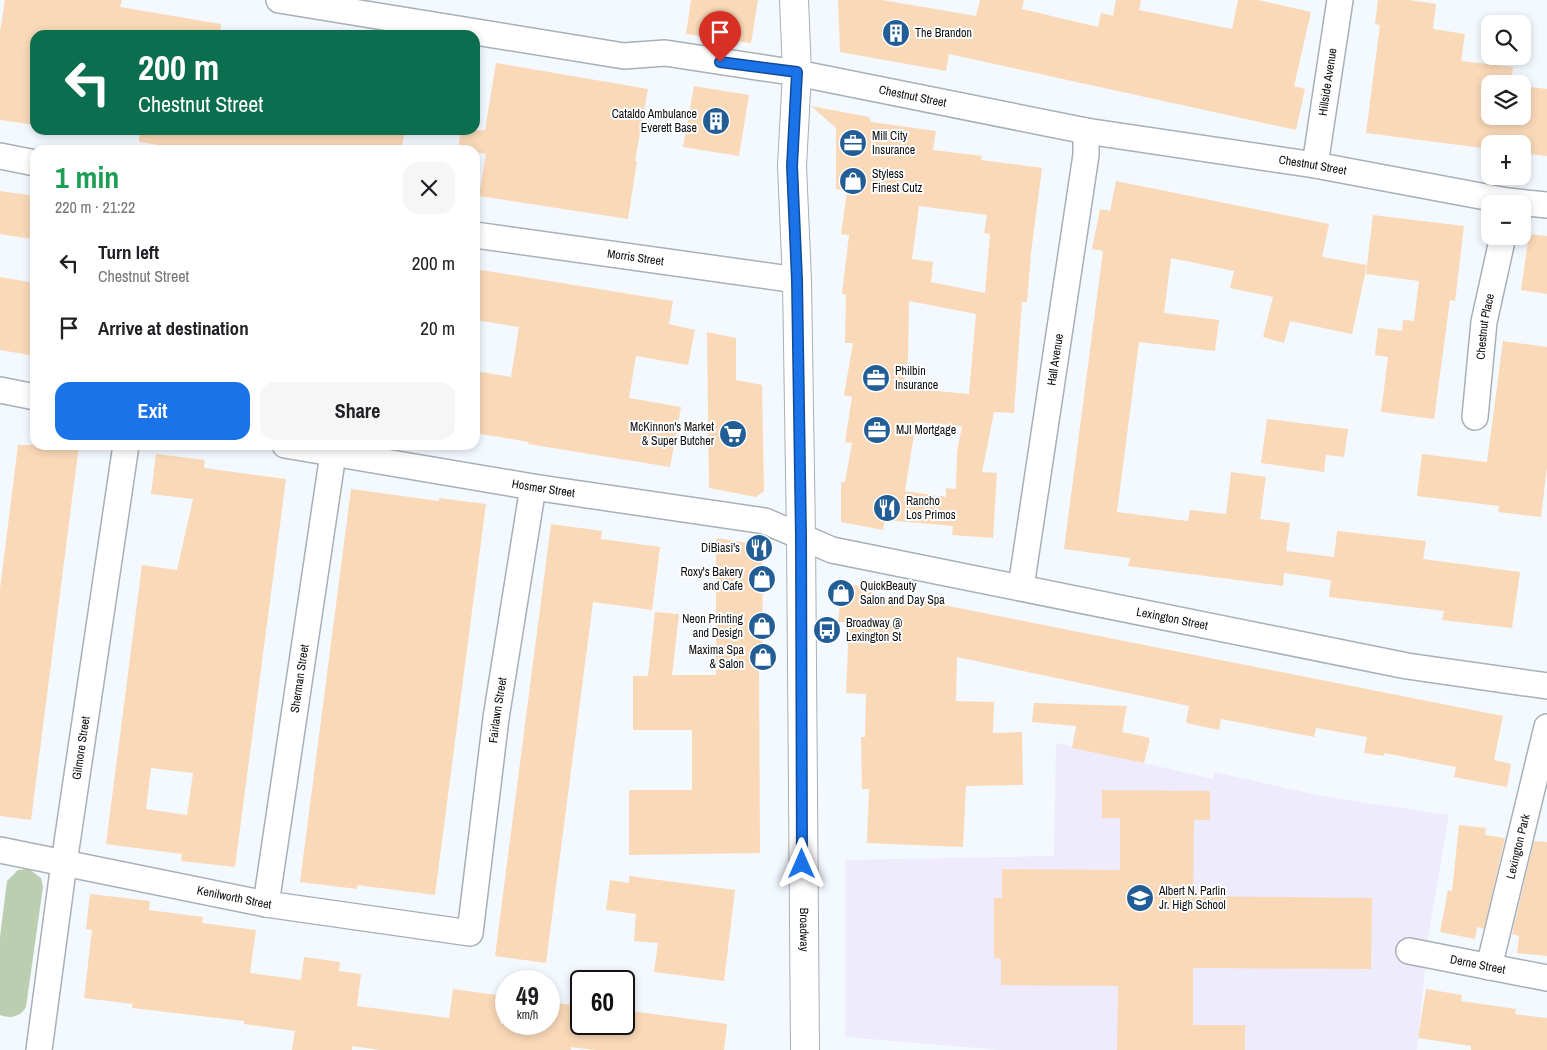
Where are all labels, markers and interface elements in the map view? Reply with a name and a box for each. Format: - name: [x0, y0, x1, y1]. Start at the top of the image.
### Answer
- pin: [699, 11, 741, 62]
- map controls: [1481, 15, 1531, 245]
- button: search: [1481, 15, 1531, 65]
- icon: arrive: [706, 18, 734, 46]
- building icon: The Brandon: [881, 18, 911, 48]
- place label: The Brandon: [915, 25, 972, 41]
- text: 200 m: [138, 44, 219, 91]
- street label: Hillside Avenue: [1315, 47, 1341, 117]
- icon: left: [55, 50, 120, 115]
- button: layers: [1481, 75, 1531, 125]
- street label: Chestnut Street: [877, 82, 948, 111]
- text: Chestnut Street: [138, 89, 263, 119]
- place label: Cataldo Ambulance Everett Base: [612, 106, 697, 136]
- building icon: Cataldo Ambulance Everett Base: [701, 106, 731, 136]
- office icon: Mill City Insurance: [838, 128, 868, 158]
- place label: Mill City Insurance: [872, 128, 915, 158]
- button: +: [1481, 135, 1531, 185]
- street label: Chestnut Street: [1278, 152, 1348, 179]
- text: 1 min: [55, 157, 119, 197]
- button: close: [403, 162, 455, 214]
- shop icon: Styless Finest Cutz: [838, 166, 868, 196]
- place label: Styless Finest Cutz: [872, 166, 922, 196]
- button: −: [1481, 195, 1531, 245]
- text: 220 m · 21:22: [55, 196, 135, 218]
- text: Turn left: [98, 239, 159, 265]
- street label: Morris Street: [606, 246, 665, 269]
- icon: left: [55, 249, 83, 277]
- text: 200 m: [412, 250, 455, 276]
- text: Chestnut Street: [98, 265, 189, 287]
- street label: Chestnut Place: [1472, 292, 1498, 360]
- icon: arrive: [55, 314, 83, 342]
- text: Arrive at destination: [98, 315, 249, 341]
- text: 20 m: [420, 315, 455, 341]
- street label: Hall Avenue: [1043, 332, 1067, 387]
- office icon: Philbin Insurance: [861, 363, 891, 393]
- place label: Philbin Insurance: [895, 363, 938, 393]
- button: Exit: [55, 382, 250, 440]
- button: Share: [260, 382, 455, 440]
- office icon: MJI Mortgage: [862, 415, 892, 445]
- place label: McKinnon's Market & Super Butcher: [630, 419, 715, 449]
- supermarket icon: McKinnon's Market & Super Butcher: [718, 419, 748, 449]
- place label: MJI Mortgage: [896, 422, 956, 438]
- street label: Hosmer Street: [511, 476, 576, 501]
- restaurant icon: Rancho Los Primos: [872, 493, 902, 523]
- place label: Rancho Los Primos: [906, 493, 956, 523]
- restaurant icon: DiBiasi's: [744, 533, 774, 563]
- place label: DiBiasi's: [701, 540, 740, 556]
- place label: Roxy's Bakery and Cafe: [680, 564, 743, 594]
- shop icon: Roxy's Bakery and Cafe: [747, 564, 777, 594]
- shop icon: QuickBeauty Salon and Day Spa: [826, 578, 856, 608]
- place label: QuickBeauty Salon and Day Spa: [860, 578, 945, 608]
- street label: Lexington Street: [1135, 604, 1209, 634]
- place label: Neon Printing and Design: [682, 611, 744, 641]
- shop icon: Neon Printing and Design: [747, 611, 777, 641]
- bus stop icon: Broadway @ Lexington St: [812, 615, 842, 645]
- place label: Broadway @ Lexington St: [846, 615, 902, 645]
- place label: Maxima Spa & Salon: [689, 642, 745, 672]
- shop icon: Maxima Spa & Salon: [748, 642, 778, 672]
- street label: Sherman Street: [287, 643, 313, 714]
- street label: Fairlawn Street: [485, 676, 510, 744]
- street label: Gilmore Street: [68, 715, 94, 781]
- street label: Lexington Park: [1503, 812, 1534, 881]
- position arrow: [775, 837, 827, 889]
- street label: Kenilworth Street: [196, 882, 273, 913]
- school or university icon: Albert N. Parlin Jr. High School: [1125, 883, 1155, 913]
- place label: Albert N. Parlin Jr. High School: [1158, 883, 1226, 913]
- street label: Broadway: [796, 908, 812, 952]
- street label: Derne Street: [1449, 951, 1507, 978]
- speed limit sign: 60: [570, 970, 635, 1035]
- text: 49: [516, 979, 539, 1013]
- text: km/h: [517, 1007, 538, 1023]

